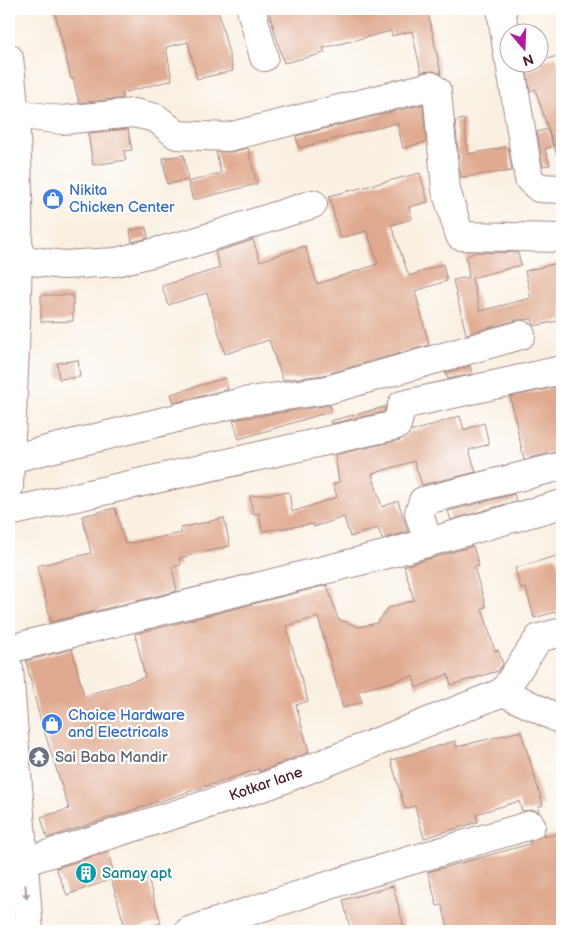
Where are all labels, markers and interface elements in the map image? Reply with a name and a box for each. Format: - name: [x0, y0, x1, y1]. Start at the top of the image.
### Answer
- north arrow: [498, 22, 548, 72]
- text: N: [520, 50, 536, 70]
- place label: Nikita Chicken Center: [69, 181, 175, 217]
- shop icon: Nikita Chicken Center: [41, 187, 65, 211]
- place label: Choice Hardware and Electricals: [68, 706, 185, 742]
- shop icon: Choice Hardware and Electricals: [40, 712, 64, 736]
- temple icon: Sai Baba Mandir: [27, 745, 51, 769]
- place label: Sai Baba Mandir: [55, 748, 168, 767]
- street label: Kotkar lane: [227, 763, 305, 805]
- building icon: Samay apt: [74, 861, 98, 885]
- place label: Samay apt: [102, 864, 172, 883]
- one-way arrow: [22, 885, 30, 901]

